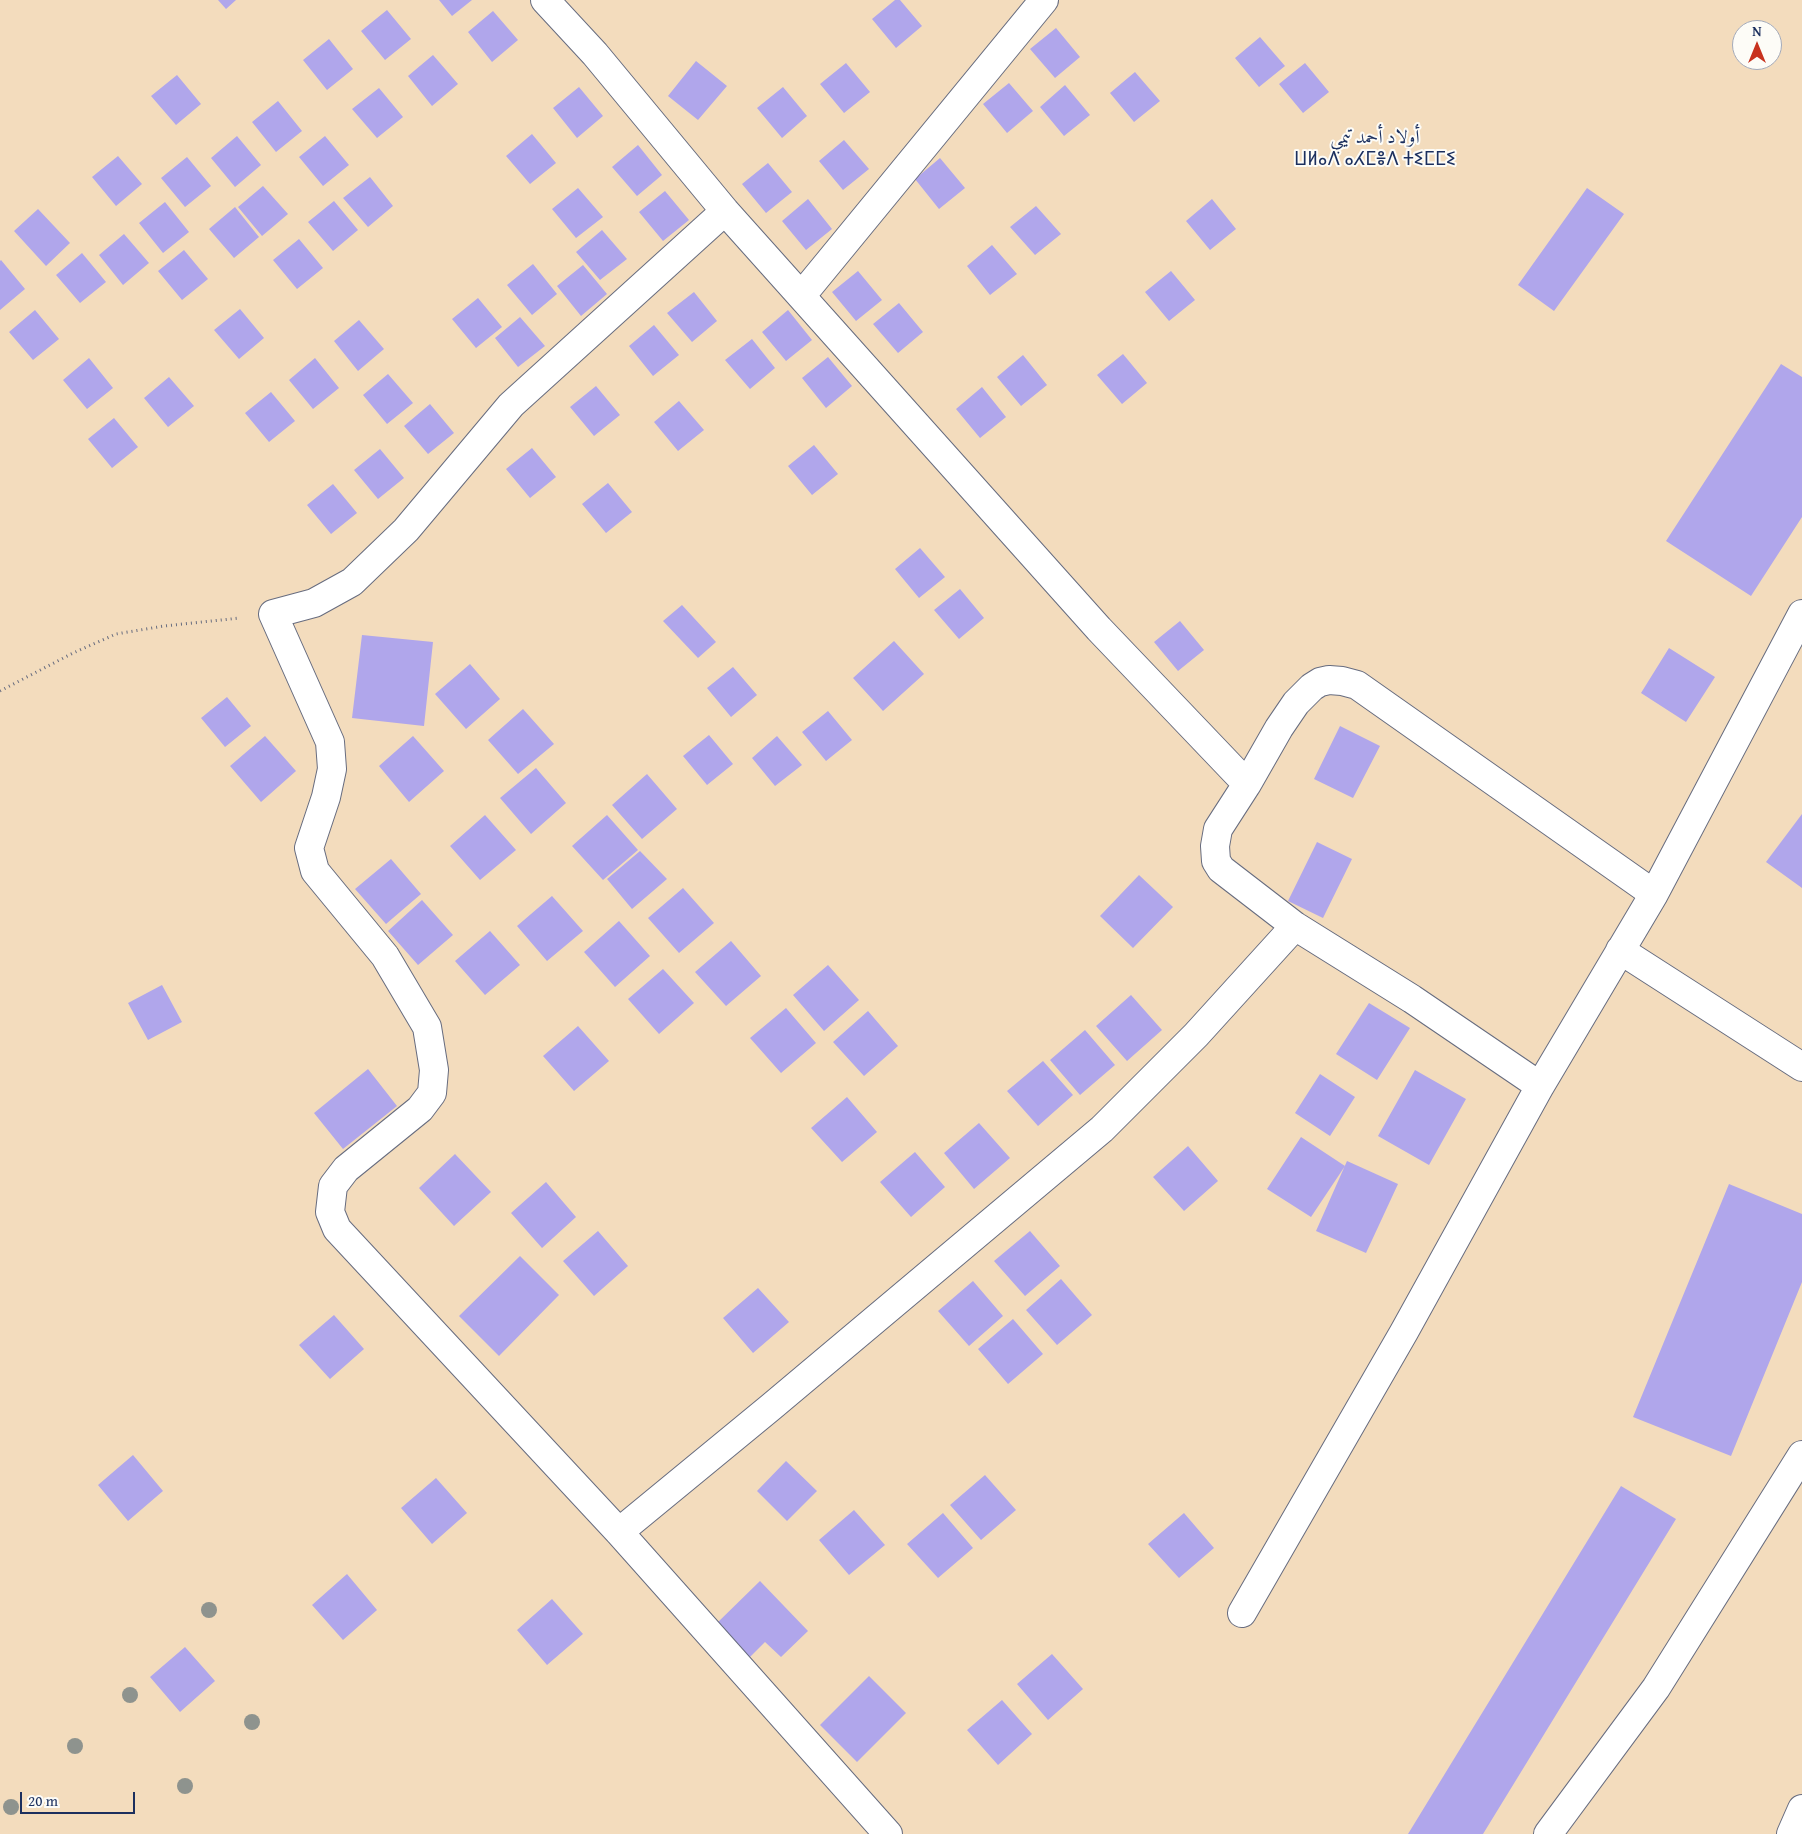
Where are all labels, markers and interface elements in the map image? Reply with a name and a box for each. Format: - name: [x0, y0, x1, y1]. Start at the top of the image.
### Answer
- north arrow: [1732, 20, 1782, 70]
- text: N: [1752, 21, 1762, 41]
- district label: أولاد أحمد تيمي ⵡⵍⴰⴷ ⴰⵃⵎⴻⴷ ⵜⵉⵎⵎⵉ: [1294, 127, 1456, 171]
- scale bar: [22, 1782, 138, 1814]
- text: 20 m: [28, 1790, 58, 1811]

